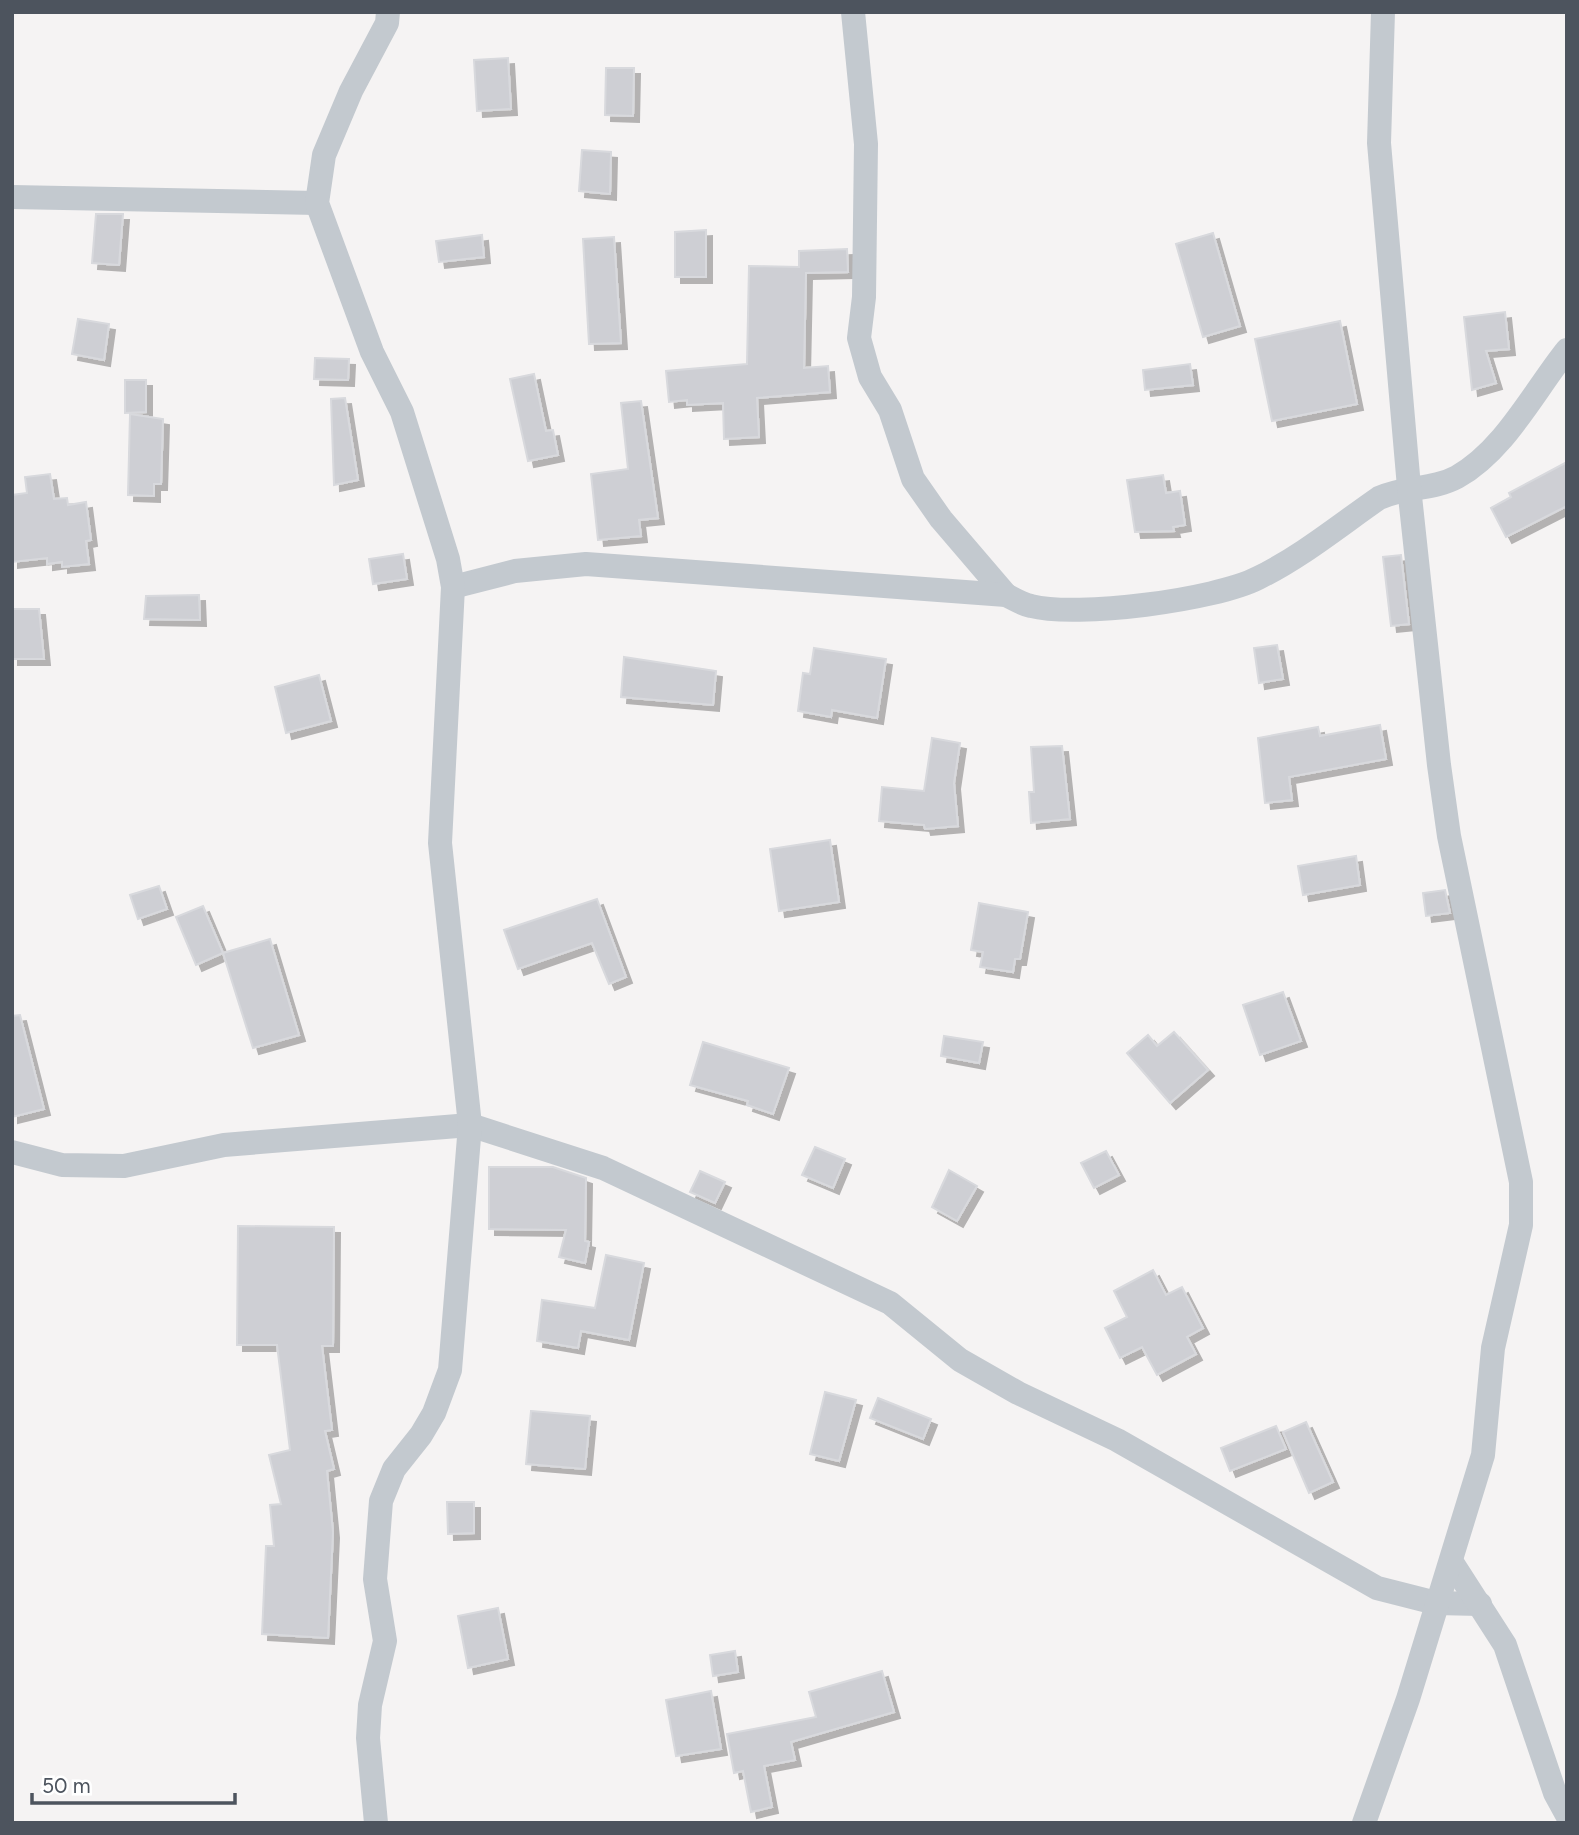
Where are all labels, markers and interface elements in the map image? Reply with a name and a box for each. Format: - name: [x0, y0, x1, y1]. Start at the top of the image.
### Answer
- scale bar: [32, 1762, 234, 1806]
- text: 50 m: [42, 1773, 91, 1798]

